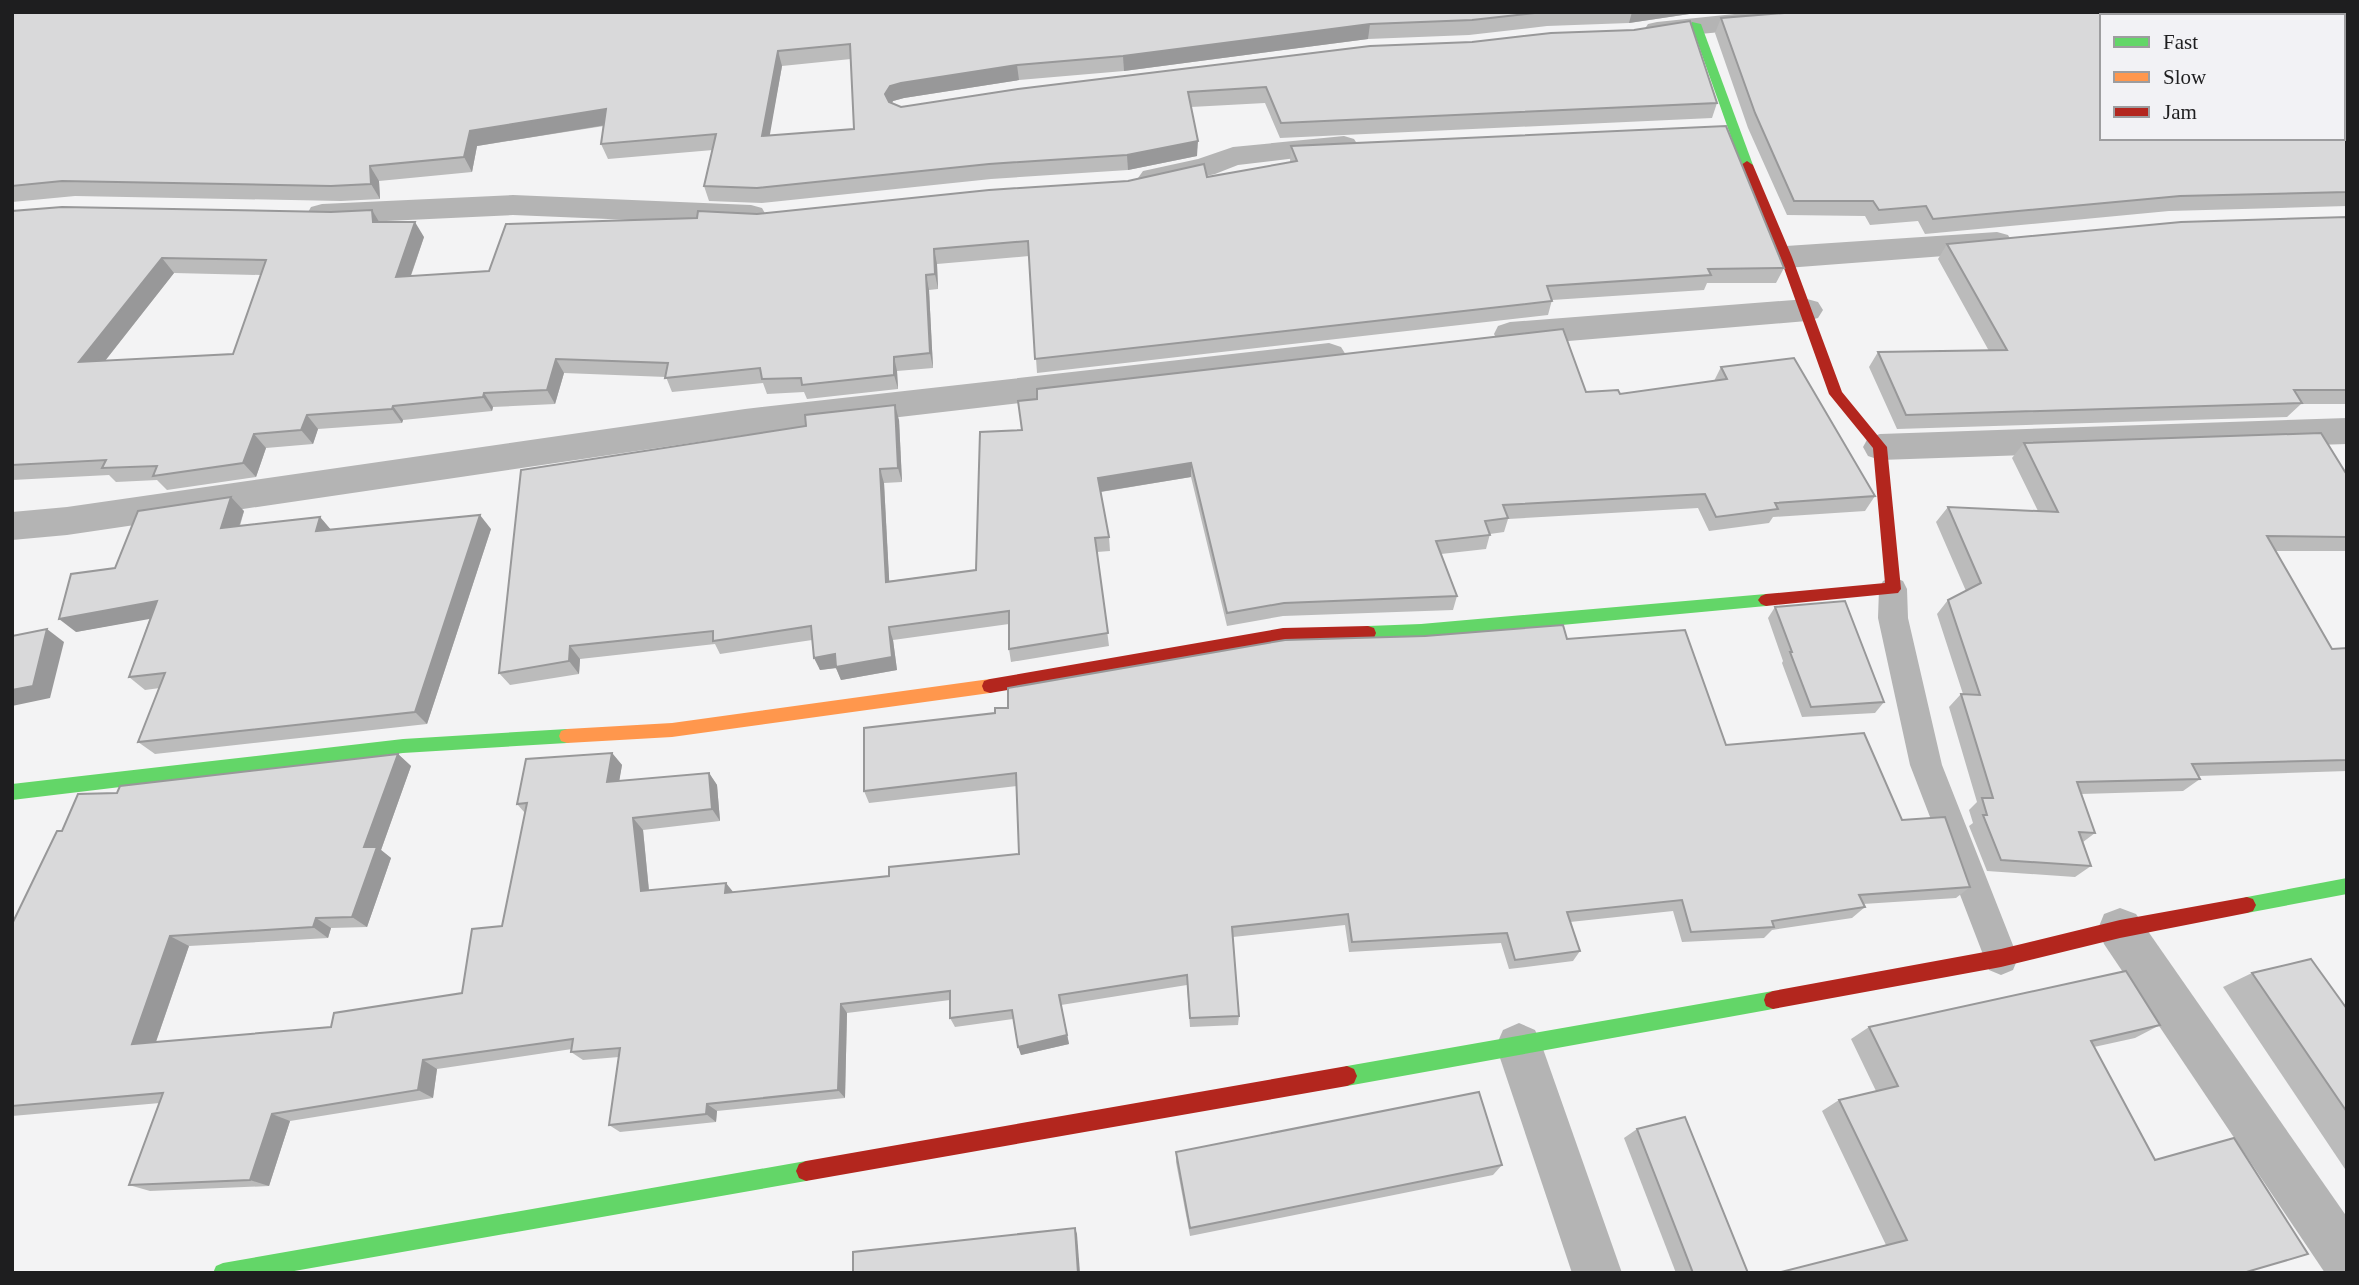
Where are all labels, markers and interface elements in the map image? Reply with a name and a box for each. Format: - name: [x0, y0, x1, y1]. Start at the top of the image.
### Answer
- legend: [2100, 14, 2345, 140]
- text: Fast: [2163, 30, 2198, 54]
- text: Slow: [2163, 65, 2207, 89]
- text: Jam: [2163, 100, 2197, 124]

